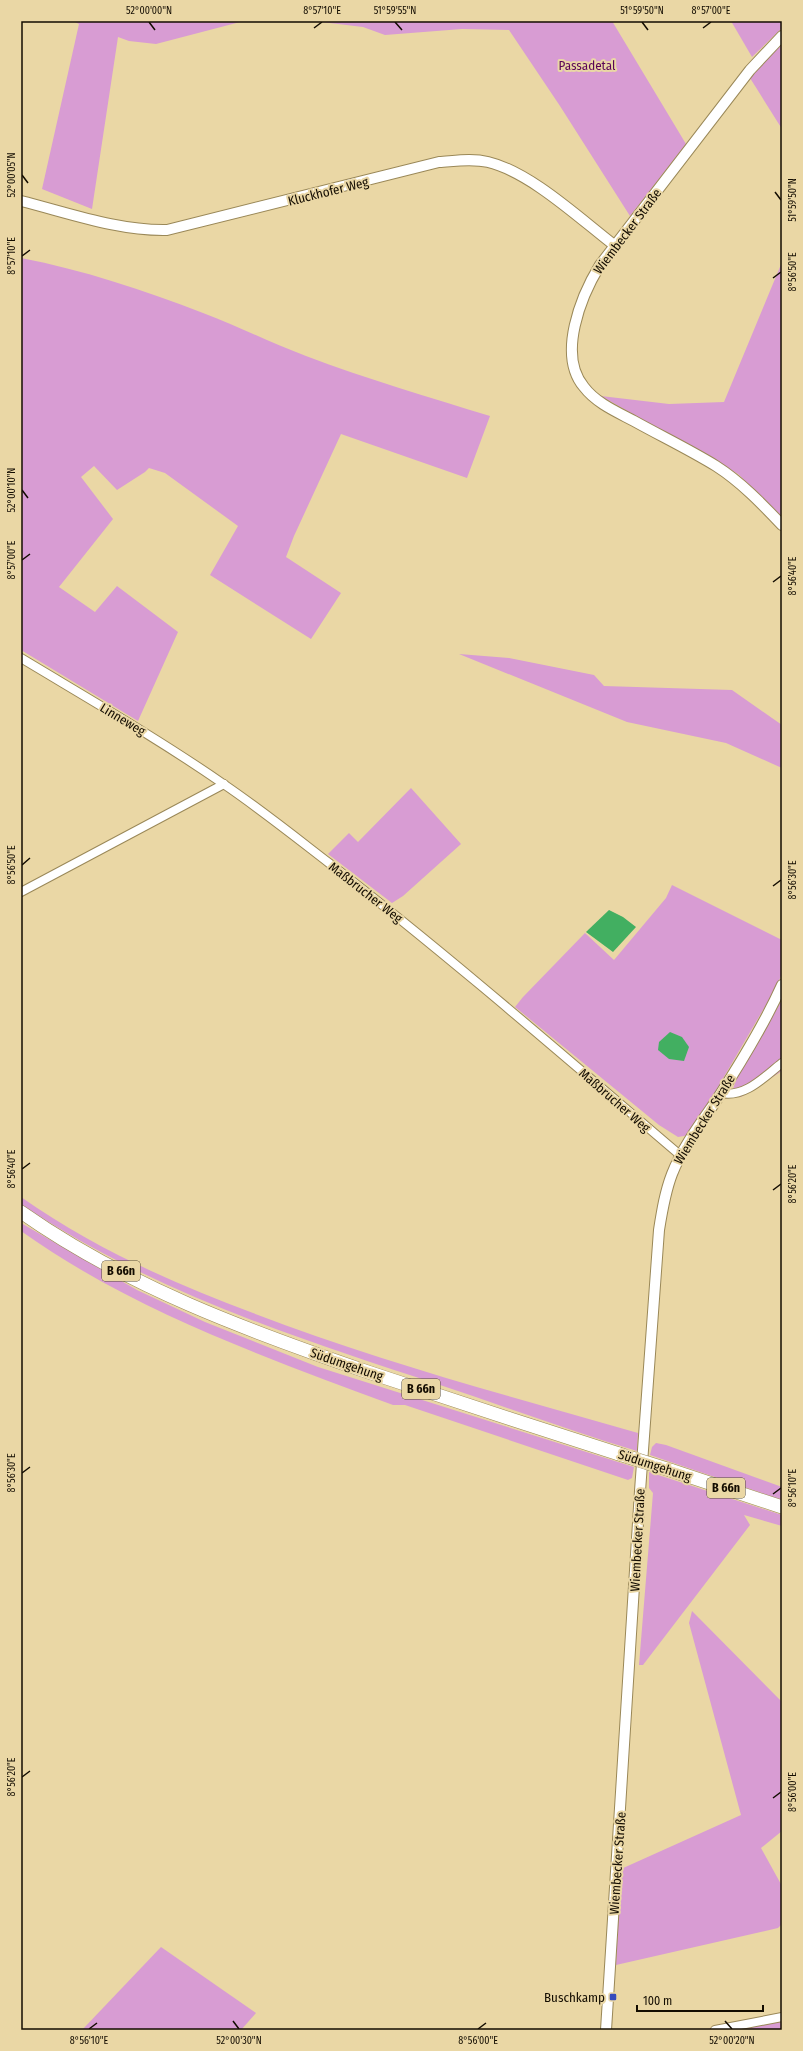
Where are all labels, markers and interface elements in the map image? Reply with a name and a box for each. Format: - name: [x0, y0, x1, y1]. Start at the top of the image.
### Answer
- text: 52°00'00"N: [126, 5, 172, 17]
- text: 8°57'10"E: [303, 5, 341, 17]
- text: 51°59'55"N: [374, 5, 416, 17]
- text: 51°59'50"N: [620, 5, 664, 17]
- text: 8°57'00"E: [692, 5, 731, 17]
- park label: Passadetal: [559, 58, 616, 73]
- text: 52°00'05"N: [6, 152, 18, 198]
- street label: Kluckhofer Weg: [286, 174, 371, 209]
- text: 51°59'50"N: [787, 178, 799, 222]
- street label: Wiembecker Straße: [590, 186, 664, 277]
- text: 8°57'10"E: [6, 237, 18, 275]
- text: 8°56'50"E: [787, 252, 799, 292]
- text: 52°00'10"N: [6, 468, 18, 512]
- text: 8°57'00"E: [6, 540, 18, 579]
- text: 8°56'40"E: [787, 556, 799, 596]
- street label: Linneweg: [97, 700, 149, 739]
- text: 8°56'50"E: [6, 845, 18, 885]
- street label: Maßbrucher Weg: [326, 859, 406, 926]
- text: 8°56'30"E: [787, 860, 799, 900]
- street label: Maßbrucher Weg: [576, 1065, 654, 1136]
- street label: Wiembecker Straße: [671, 1072, 738, 1167]
- text: 8°56'40"E: [6, 1149, 18, 1189]
- text: 8°56'20"E: [787, 1164, 799, 1204]
- road number: B 66n: [102, 1261, 140, 1281]
- street label: Südumgehung: [308, 1345, 386, 1384]
- road number: B 66n: [402, 1379, 440, 1399]
- street label: Südumgehung: [616, 1447, 694, 1485]
- text: 8°56'30"E: [6, 1453, 18, 1493]
- text: 8°56'10"E: [787, 1468, 799, 1507]
- road number: B 66n: [707, 1478, 745, 1498]
- street label: Wiembecker Straße: [627, 1488, 648, 1592]
- text: 8°56'20"E: [6, 1757, 18, 1797]
- text: 8°56'00"E: [787, 1772, 799, 1812]
- street label: Wiembecker Straße: [606, 1811, 629, 1915]
- scale bar: [637, 1987, 763, 2013]
- place label: Buschkamp: [544, 1990, 605, 2005]
- marker: Buschkamp: [608, 1992, 618, 2002]
- text: 100 m: [643, 1994, 672, 2008]
- text: 8°56'10"E: [70, 2035, 109, 2047]
- text: 52°00'30"N: [216, 2035, 262, 2047]
- text: 8°56'00"E: [458, 2035, 498, 2047]
- text: 52°00'20"N: [709, 2035, 755, 2047]

